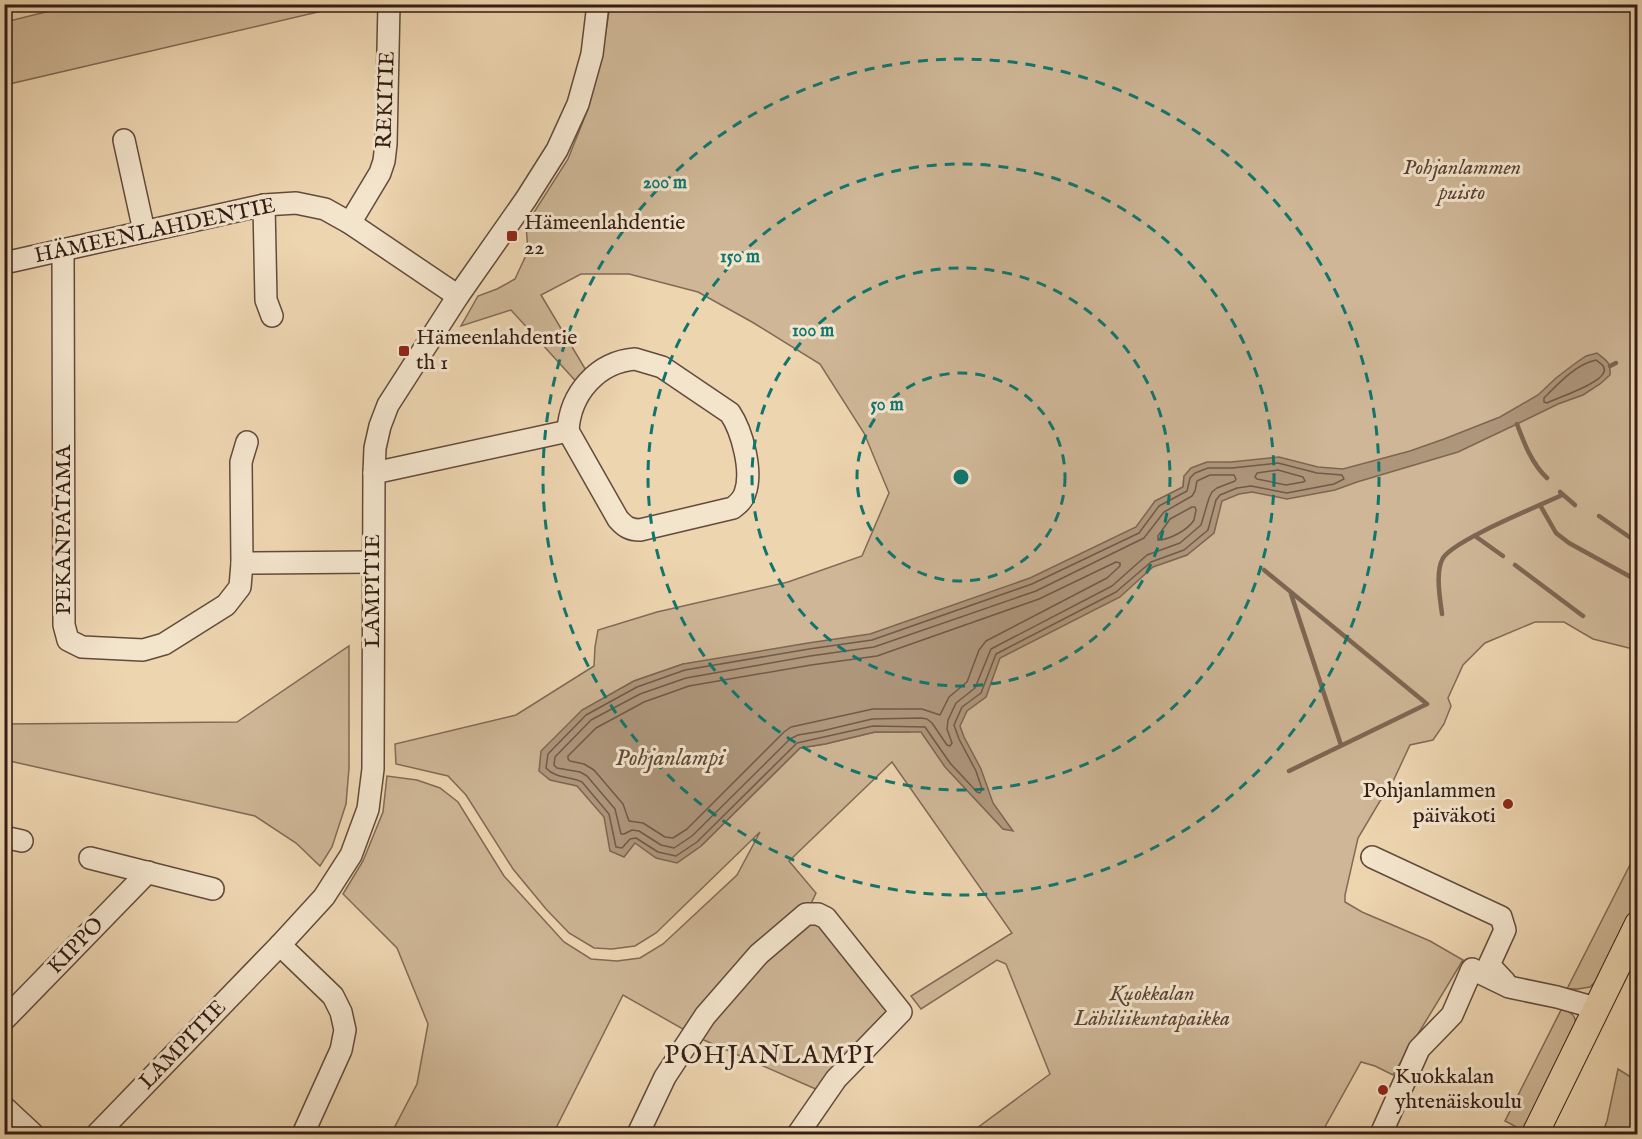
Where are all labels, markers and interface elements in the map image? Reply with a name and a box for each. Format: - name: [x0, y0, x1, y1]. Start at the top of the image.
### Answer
- street label: REKITIE: [370, 51, 402, 149]
- park label: Pohjanlammen puisto: [1403, 154, 1521, 207]
- text: 200 m: [643, 172, 687, 195]
- street label: HÄMEENLAHDENTIE: [32, 192, 278, 270]
- place label: Hämeenlahdentie 22: [524, 209, 685, 262]
- marker: Hämeenlahdentie 22: [505, 229, 519, 243]
- text: 150 m: [720, 246, 760, 269]
- text: 100 m: [792, 320, 834, 343]
- place label: Hämeenlahdentie th 1: [416, 324, 577, 377]
- marker: Hämeenlahdentie th 1: [397, 344, 411, 358]
- text: 50 m: [870, 394, 904, 417]
- street label: PEKANPATAMA: [50, 444, 78, 615]
- centre of rings: [951, 467, 971, 487]
- street label: LAMPITIE: [359, 534, 387, 648]
- water label: Pohjanlampi: [615, 743, 727, 774]
- place label: Pohjanlammen päiväkoti: [1363, 777, 1496, 830]
- marker: Pohjanlammen päiväkoti: [1501, 797, 1515, 811]
- street label: KIPPO: [42, 911, 110, 981]
- park label: Kuokkalan Lähiliikuntapaikka: [1073, 980, 1230, 1033]
- street label: LAMPITIE: [133, 994, 233, 1096]
- district label: POHJANLAMPI: [664, 1039, 876, 1072]
- place label: Kuokkalan yhtenäiskoulu: [1394, 1063, 1522, 1116]
- marker: Kuokkalan yhtenäiskoulu: [1376, 1083, 1390, 1097]

